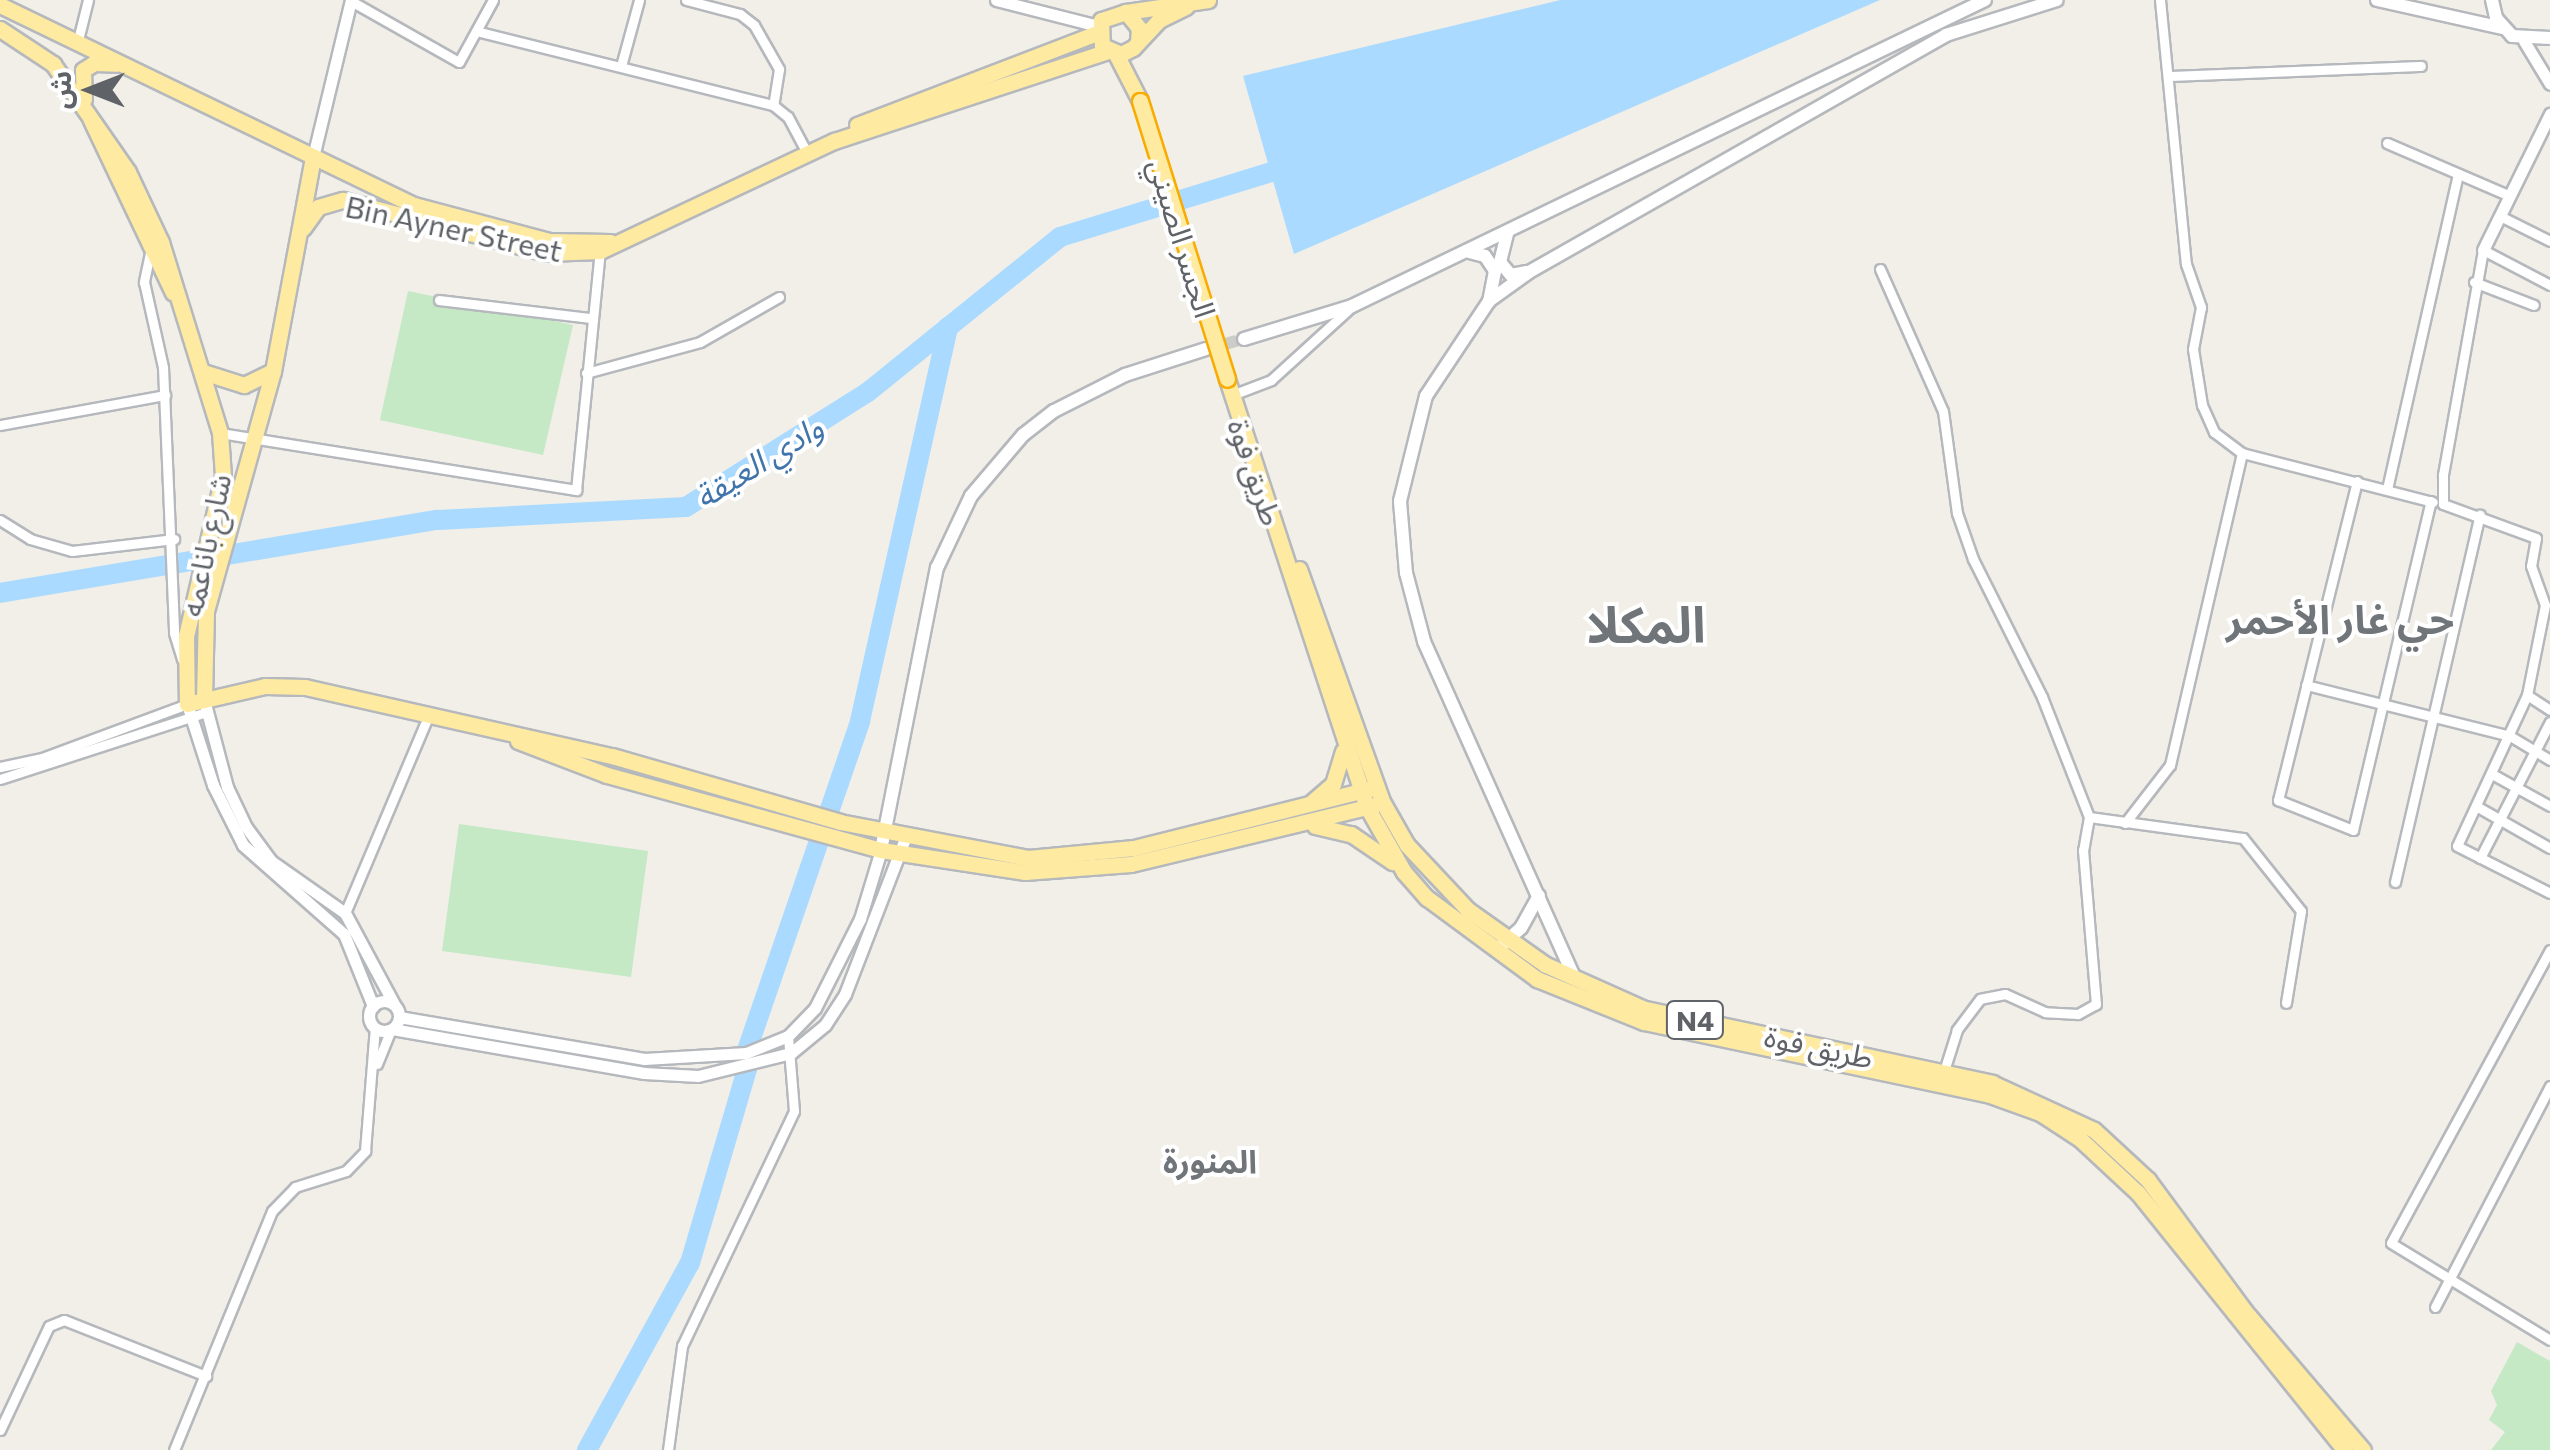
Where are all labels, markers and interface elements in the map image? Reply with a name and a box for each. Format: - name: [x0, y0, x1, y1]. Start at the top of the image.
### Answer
- north arrow: [40, 40, 140, 140]
- text: ش: [43, 71, 77, 109]
- street label: الجسر الصيني: [1142, 154, 1224, 322]
- street label: Bin Ayner Street: [342, 187, 566, 269]
- water label: وادي العيقة: [687, 407, 829, 515]
- street label: طريق فوة: [1221, 414, 1291, 530]
- street label: شارع باناعمه: [172, 470, 238, 620]
- district label: المكلا: [1586, 593, 1706, 653]
- district label: حي غار الأحمر: [2226, 594, 2454, 642]
- road number: N4: [1665, 997, 1725, 1043]
- street label: طريق فوة: [1761, 1017, 1877, 1075]
- district label: المنورة: [1163, 1141, 1257, 1179]

